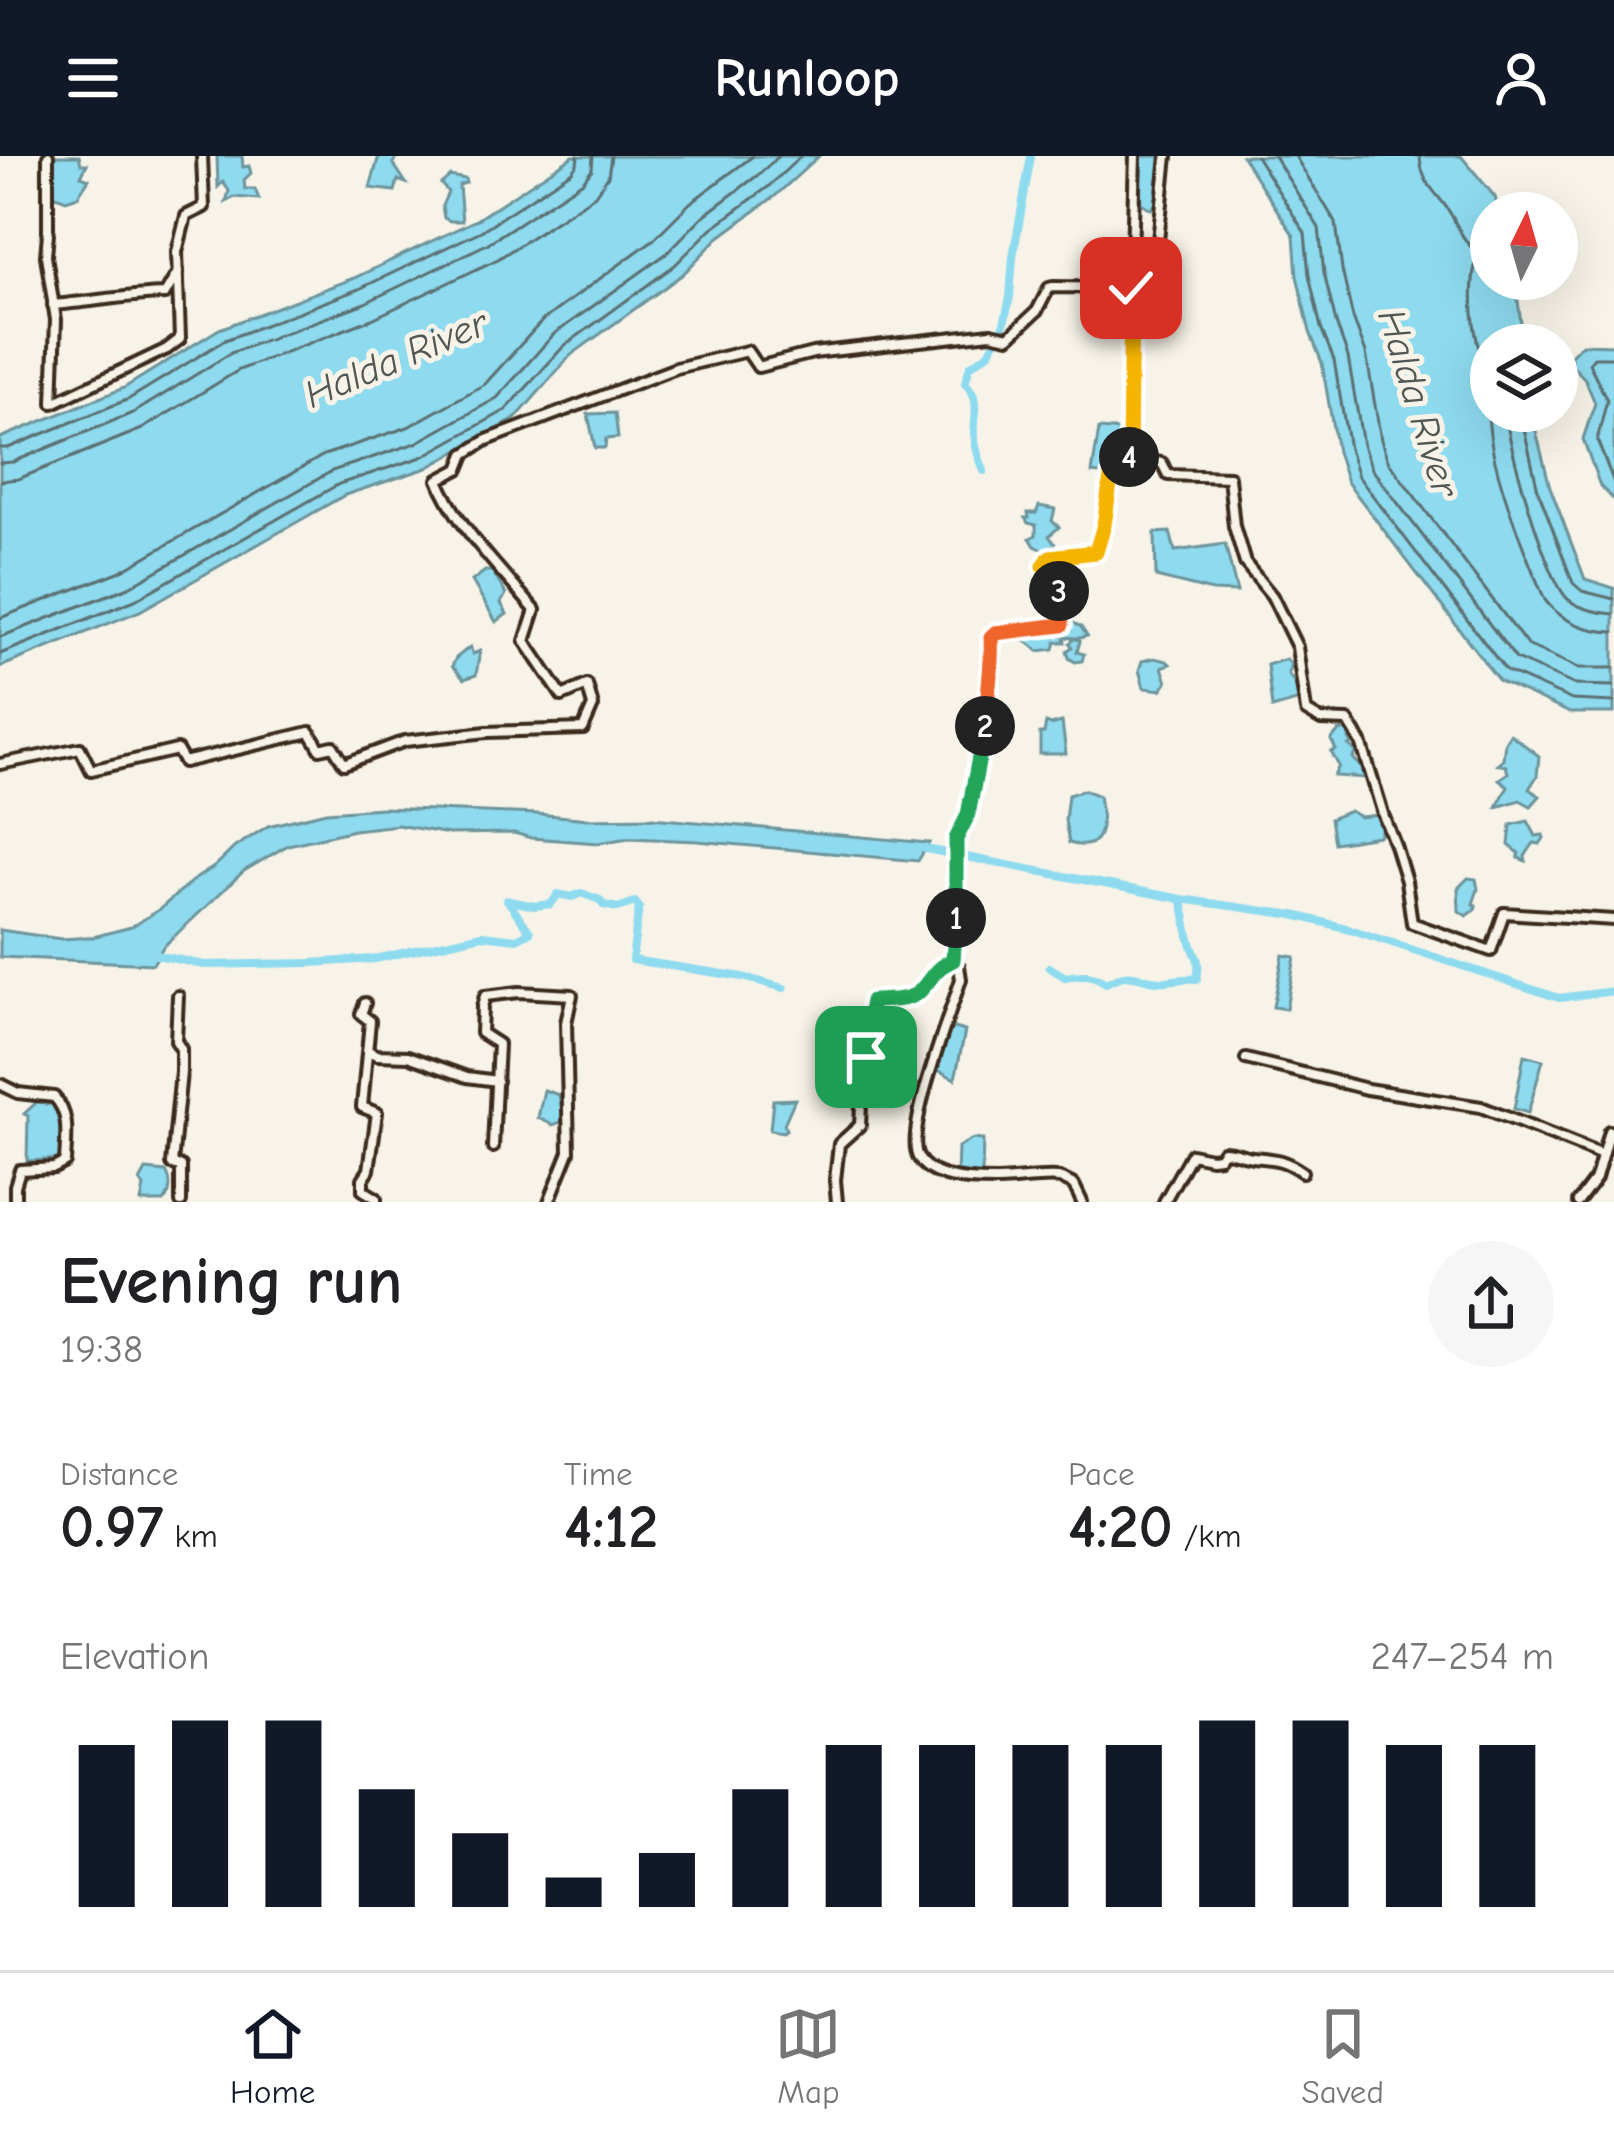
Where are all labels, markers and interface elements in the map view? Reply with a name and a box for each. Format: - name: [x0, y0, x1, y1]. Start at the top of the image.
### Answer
- icon: menu: [60, 45, 126, 111]
- icon: person: [1488, 45, 1554, 111]
- text: Runloop: [714, 47, 900, 110]
- north arrow: [1470, 192, 1578, 300]
- map controls: [1470, 192, 1578, 432]
- pin: [1080, 237, 1182, 339]
- icon: check: [1098, 255, 1164, 321]
- water label: Halda River: [298, 300, 495, 418]
- water label: Halda River: [1368, 304, 1468, 504]
- button: layers: [1470, 324, 1578, 432]
- pin: 4: [1099, 427, 1159, 487]
- text: 4: [1121, 438, 1137, 476]
- pin: 3: [1029, 561, 1089, 621]
- text: 3: [1051, 572, 1067, 610]
- pin: 2: [955, 696, 1015, 756]
- text: 2: [977, 707, 993, 745]
- pin: 1: [926, 888, 986, 948]
- text: 1: [950, 899, 962, 937]
- pin: [815, 1006, 917, 1108]
- icon: arrive: [833, 1024, 899, 1090]
- button: share: [1428, 1241, 1554, 1367]
- text: Evening run: [60, 1244, 402, 1320]
- text: 19:38: [60, 1327, 143, 1372]
- text: Distance: [60, 1455, 178, 1493]
- text: Time: [564, 1455, 633, 1493]
- text: Pace: [1068, 1455, 1135, 1493]
- text: 0.97: [60, 1493, 164, 1562]
- text: 4:12: [564, 1493, 658, 1562]
- text: 4:20: [1068, 1493, 1173, 1562]
- text: km: [164, 1517, 218, 1555]
- text: /km: [1173, 1517, 1241, 1555]
- text: Elevation: [60, 1634, 209, 1679]
- text: 247–254 m: [1371, 1634, 1554, 1679]
- tab: Home: [230, 2001, 315, 2111]
- tab: Map: [775, 2001, 841, 2111]
- tab: Saved: [1301, 2001, 1384, 2111]

